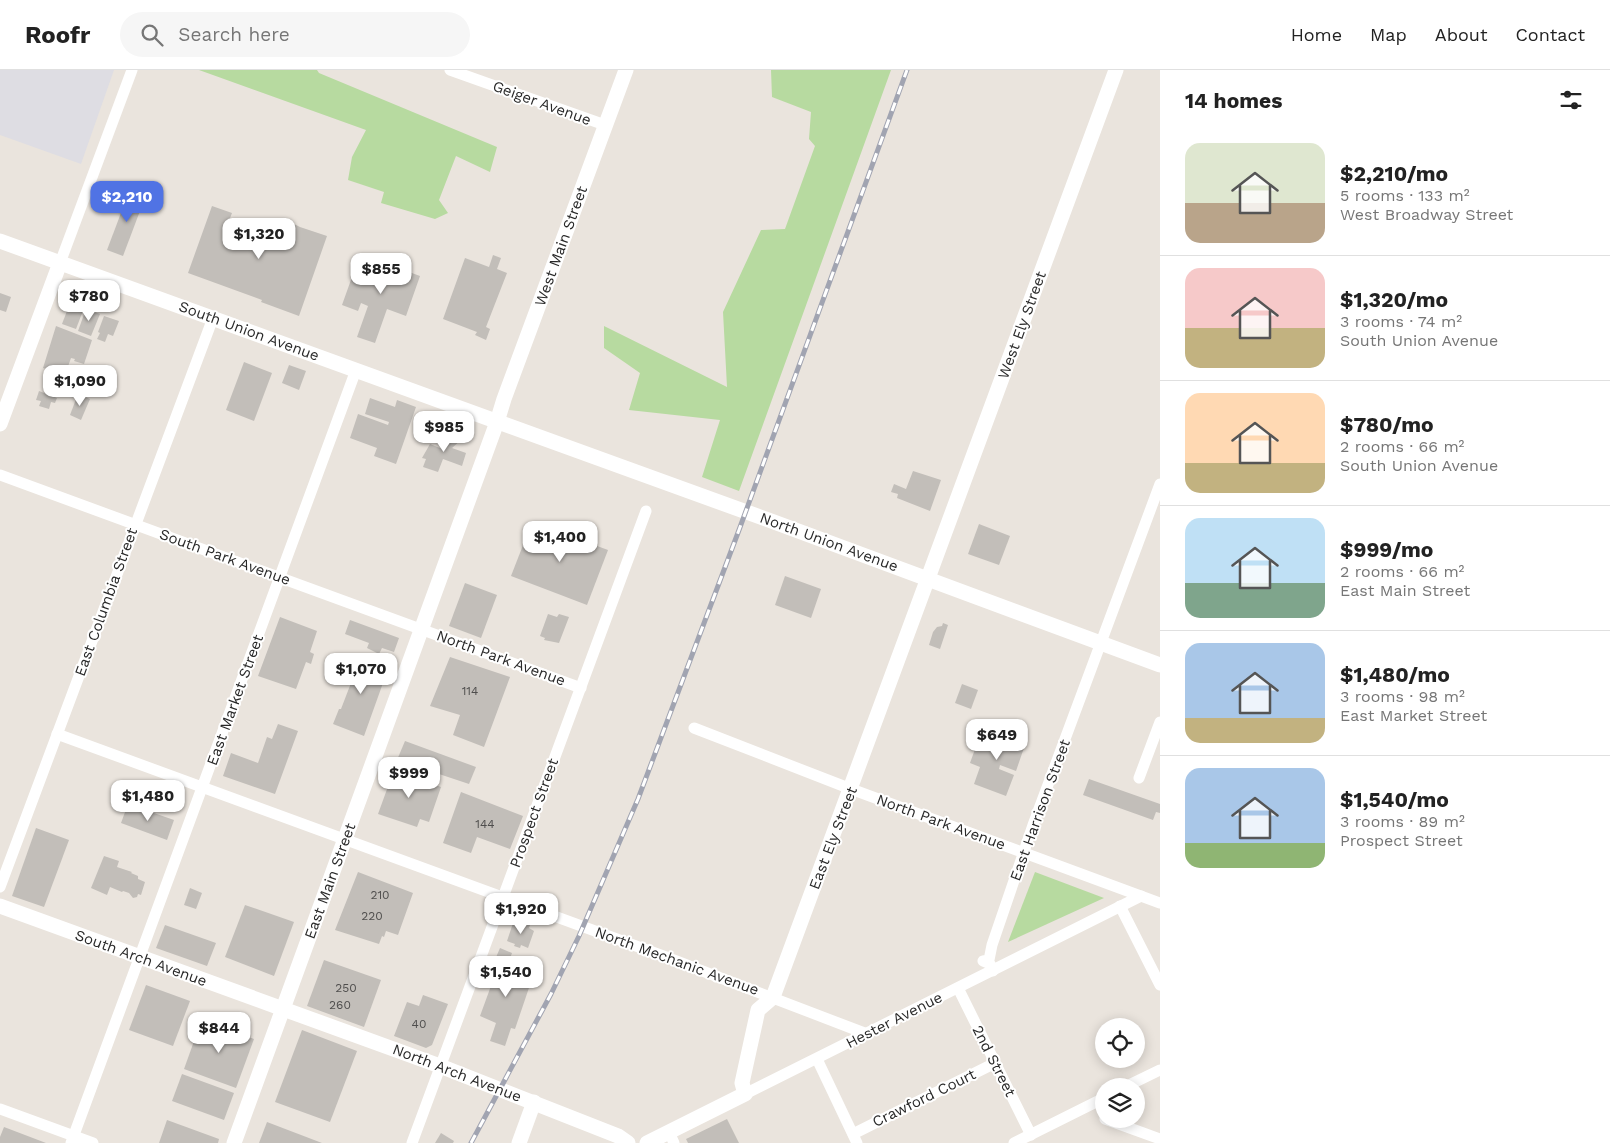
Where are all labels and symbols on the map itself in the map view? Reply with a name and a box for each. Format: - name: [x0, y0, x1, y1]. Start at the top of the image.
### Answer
- street label: Geiger Avenue: [490, 77, 594, 129]
- pin: $2,210: [86, 180, 168, 223]
- street label: West Main Street: [531, 183, 591, 309]
- pin: $1,320: [218, 218, 300, 260]
- pin: $855: [351, 252, 411, 295]
- street label: West Ely Street: [994, 268, 1050, 381]
- pin: $780: [59, 280, 119, 322]
- street label: South Union Avenue: [176, 297, 322, 365]
- pin: $1,090: [39, 364, 121, 407]
- pin: $985: [414, 410, 474, 453]
- street label: North Union Avenue: [757, 509, 901, 575]
- pin: $1,400: [519, 520, 601, 563]
- street label: East Columbia Street: [71, 525, 141, 679]
- street label: South Park Avenue: [157, 525, 293, 589]
- street label: North Park Avenue: [434, 626, 568, 690]
- street label: East Market Street: [203, 631, 267, 768]
- pin: $1,070: [320, 652, 402, 695]
- house number: 114: [462, 684, 478, 698]
- pin: $649: [967, 718, 1027, 761]
- street label: East Harrison Street: [1006, 736, 1074, 883]
- street label: Prospect Street: [506, 755, 562, 870]
- pin: $999: [379, 756, 439, 799]
- pin: $1,480: [107, 780, 189, 822]
- street label: East Ely Street: [805, 783, 861, 892]
- street label: North Park Avenue: [874, 790, 1008, 854]
- house number: 144: [475, 817, 495, 831]
- street label: East Main Street: [301, 820, 360, 941]
- house number: 210: [370, 888, 390, 902]
- pin: $1,920: [480, 892, 562, 935]
- house number: 220: [361, 909, 383, 923]
- street label: North Mechanic Avenue: [593, 923, 761, 999]
- street label: South Arch Avenue: [73, 926, 209, 990]
- pin: $1,540: [465, 956, 547, 998]
- house number: 250: [335, 981, 357, 995]
- street label: Hester Avenue: [843, 988, 945, 1052]
- house number: 260: [329, 998, 351, 1012]
- pin: $844: [189, 1012, 249, 1054]
- house number: 40: [412, 1017, 426, 1031]
- street label: 2nd Street: [968, 1022, 1020, 1100]
- street label: North Arch Avenue: [390, 1040, 524, 1106]
- street label: Crawford Court: [869, 1065, 979, 1131]

